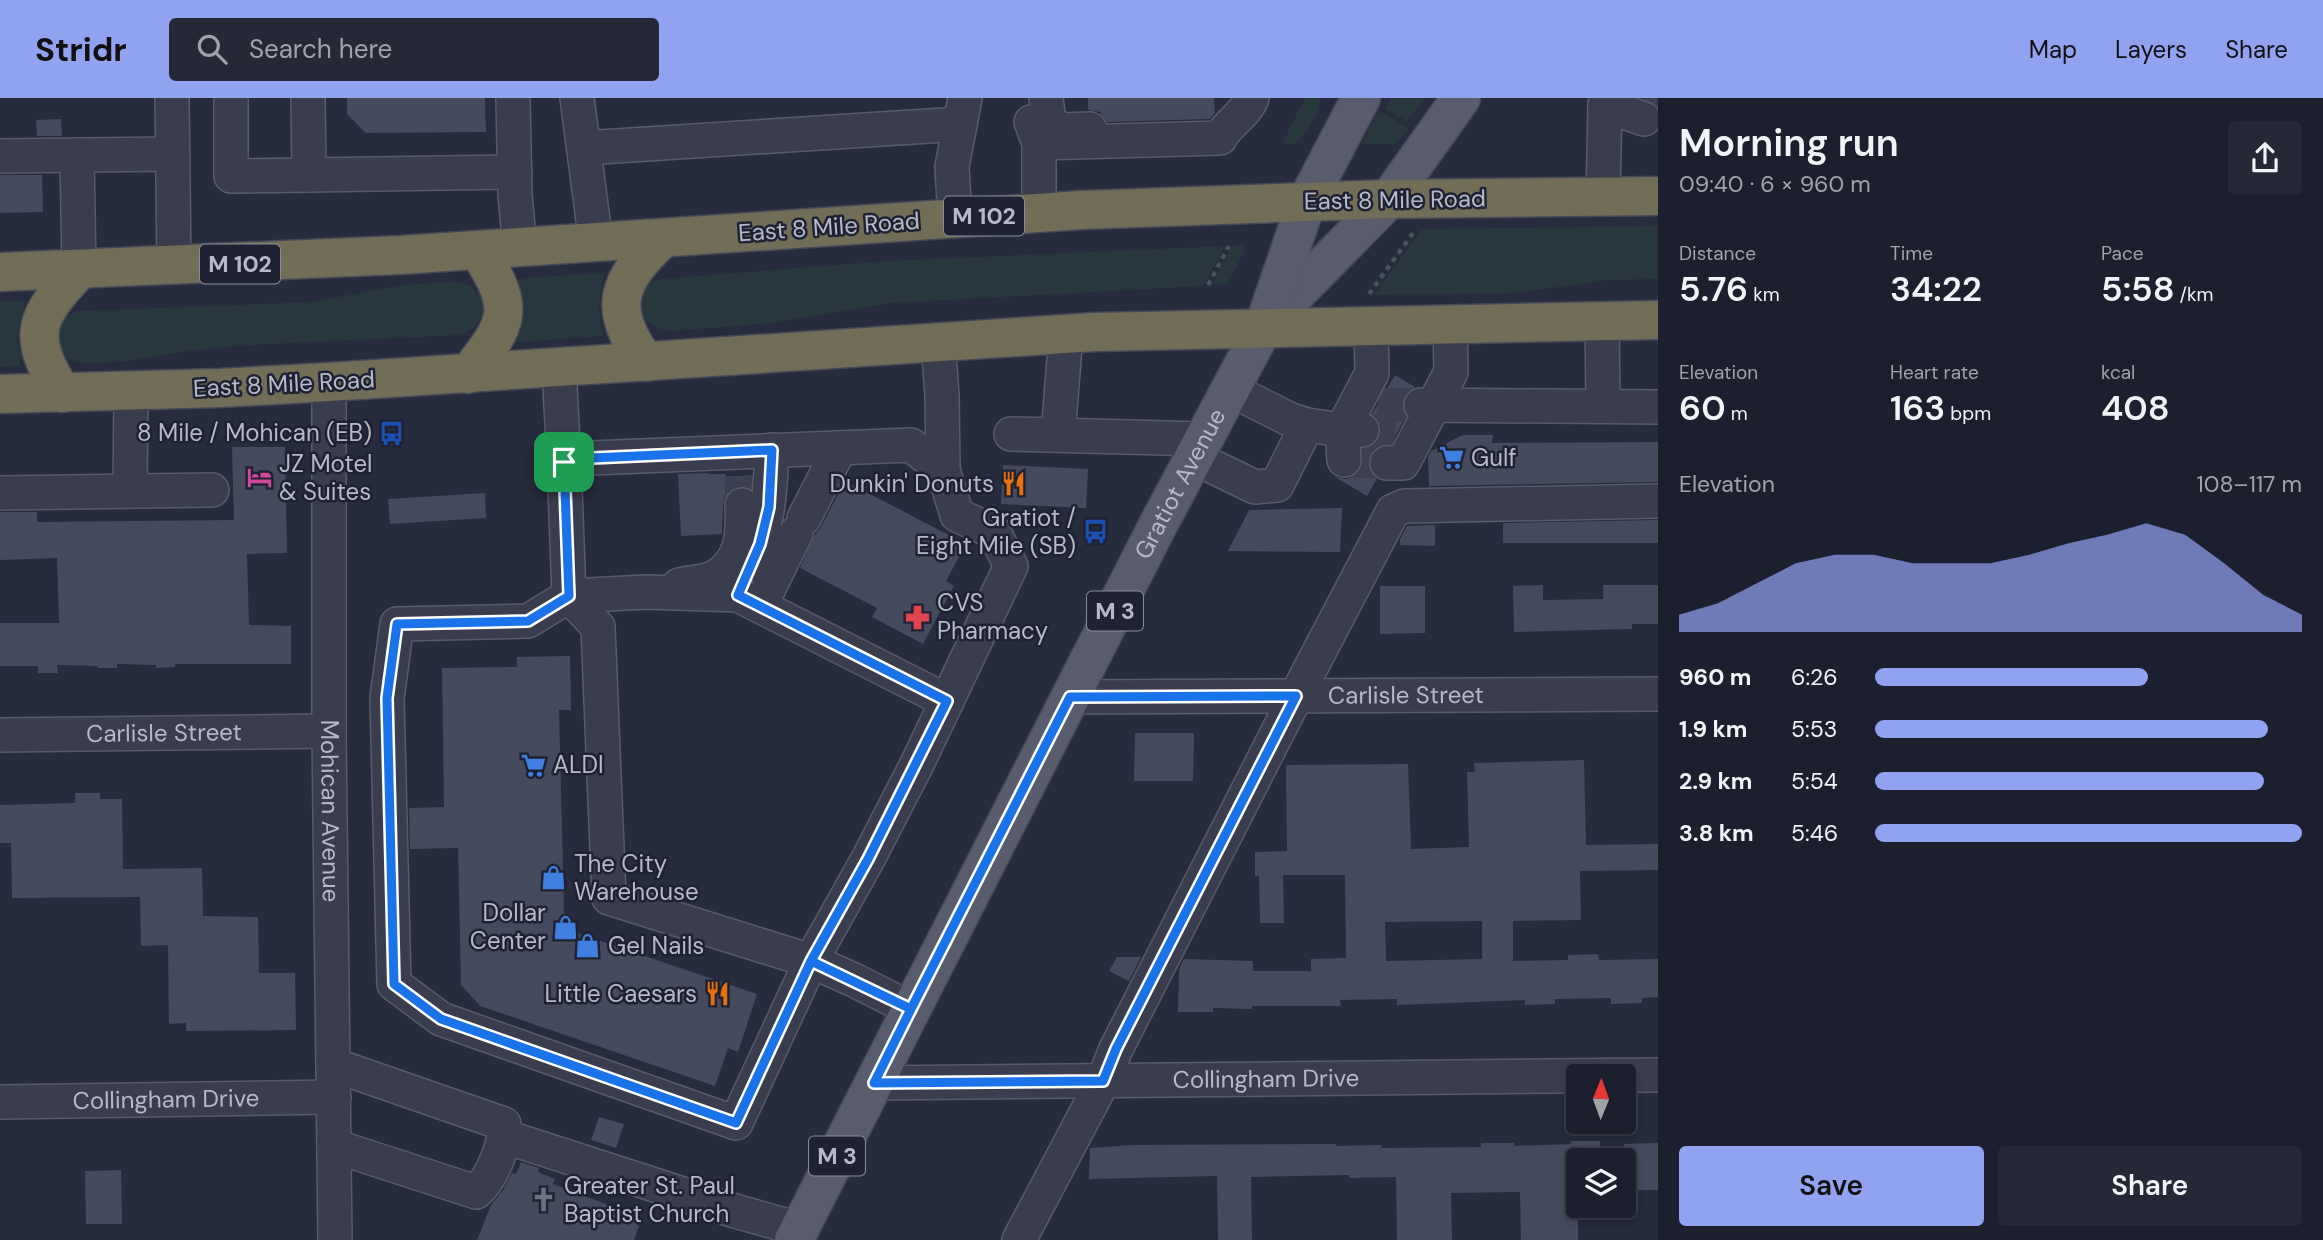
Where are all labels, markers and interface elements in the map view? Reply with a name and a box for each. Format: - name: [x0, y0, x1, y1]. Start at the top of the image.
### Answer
- search box: [169, 18, 659, 81]
- text: Stridr: [35, 28, 127, 71]
- icon: search: [193, 30, 231, 68]
- text: Search here: [249, 32, 392, 66]
- text: Map: [2029, 34, 2077, 65]
- text: Layers: [2115, 34, 2187, 65]
- text: Share: [2225, 34, 2288, 65]
- text: Morning run: [1679, 118, 1899, 168]
- button: share: [2228, 121, 2302, 195]
- text: 09:40 · 6 × 960 m: [1679, 169, 1871, 199]
- street label: East 8 Mile Road: [1304, 182, 1486, 217]
- road number: M 102: [944, 197, 1024, 236]
- street label: East 8 Mile Road: [737, 205, 921, 248]
- text: Distance: [1679, 241, 1756, 266]
- text: Time: [1890, 241, 1933, 266]
- text: Pace: [2101, 241, 2144, 266]
- road number: M 102: [200, 244, 280, 284]
- text: 5.76: [1679, 266, 1748, 312]
- text: 34:22: [1890, 266, 1982, 312]
- text: 5:58: [2101, 266, 2175, 312]
- text: km: [1748, 282, 1780, 307]
- text: /km: [2175, 282, 2214, 307]
- text: Elevation: [1679, 360, 1758, 385]
- text: Heart rate: [1890, 360, 1979, 385]
- text: kcal: [2101, 360, 2135, 385]
- street label: East 8 Mile Road: [192, 363, 376, 404]
- text: 60: [1679, 385, 1726, 431]
- text: 163: [1890, 385, 1945, 431]
- text: 408: [2101, 385, 2170, 431]
- text: m: [1726, 401, 1748, 426]
- text: bpm: [1945, 401, 1991, 426]
- street label: Gratiot Avenue: [1127, 403, 1232, 564]
- place label: 8 Mile / Mohican (EB): [137, 417, 372, 448]
- bus stop icon: 8 Mile / Mohican (EB): [378, 419, 406, 447]
- pin: [534, 432, 594, 492]
- place label: Gulf: [1471, 442, 1516, 473]
- icon: arrive: [545, 443, 583, 481]
- supermarket icon: Gulf: [1437, 444, 1465, 472]
- place label: JZ Motel & Suites: [279, 448, 372, 507]
- hotel icon: JZ Motel & Suites: [245, 464, 273, 492]
- place label: Dunkin' Donuts: [830, 468, 994, 499]
- text: Elevation: [1679, 469, 1775, 499]
- text: 108–117 m: [2196, 469, 2302, 499]
- restaurant icon: Dunkin' Donuts: [1000, 470, 1028, 498]
- place label: Gratiot / Eight Mile (SB): [916, 502, 1076, 561]
- bus stop icon: Gratiot / Eight Mile (SB): [1082, 518, 1110, 546]
- place label: CVS Pharmacy: [937, 587, 1048, 646]
- road number: M 3: [1087, 592, 1143, 631]
- pharmacy icon: CVS Pharmacy: [903, 603, 931, 631]
- text: 960 m: [1679, 662, 1751, 692]
- text: 6:26: [1791, 662, 1838, 692]
- street label: Carlisle Street: [1328, 679, 1484, 711]
- text: 1.9 km: [1679, 714, 1747, 744]
- text: 5:53: [1791, 714, 1837, 744]
- street label: Carlisle Street: [86, 716, 242, 749]
- street label: Mohican Avenue: [314, 720, 347, 902]
- place label: ALDI: [553, 749, 604, 780]
- supermarket icon: ALDI: [519, 751, 547, 779]
- text: 2.9 km: [1679, 766, 1752, 796]
- text: 5:54: [1791, 766, 1838, 796]
- text: 3.8 km: [1679, 818, 1754, 848]
- text: 5:46: [1791, 818, 1838, 848]
- place label: The City Warehouse: [574, 848, 699, 907]
- shop icon: The City Warehouse: [540, 864, 568, 892]
- place label: Dollar Center: [470, 897, 546, 956]
- shop icon: Dollar Center: [552, 913, 580, 941]
- place label: Gel Nails: [608, 930, 704, 961]
- shop icon: Gel Nails: [574, 932, 602, 960]
- place label: Little Caesars: [544, 978, 697, 1009]
- restaurant icon: Little Caesars: [703, 980, 731, 1008]
- street label: Collingham Drive: [1172, 1062, 1359, 1095]
- north arrow: [1566, 1064, 1636, 1134]
- map controls: [1566, 1064, 1636, 1218]
- street label: Collingham Drive: [72, 1082, 260, 1116]
- road number: M 3: [809, 1136, 865, 1176]
- button: Save: [1679, 1146, 1984, 1226]
- button: Share: [1998, 1146, 2302, 1226]
- button: layers: [1566, 1148, 1636, 1218]
- place label: Greater St. Paul Baptist Church: [564, 1170, 735, 1229]
- church icon: Greater St. Paul Baptist Church: [530, 1186, 558, 1214]

